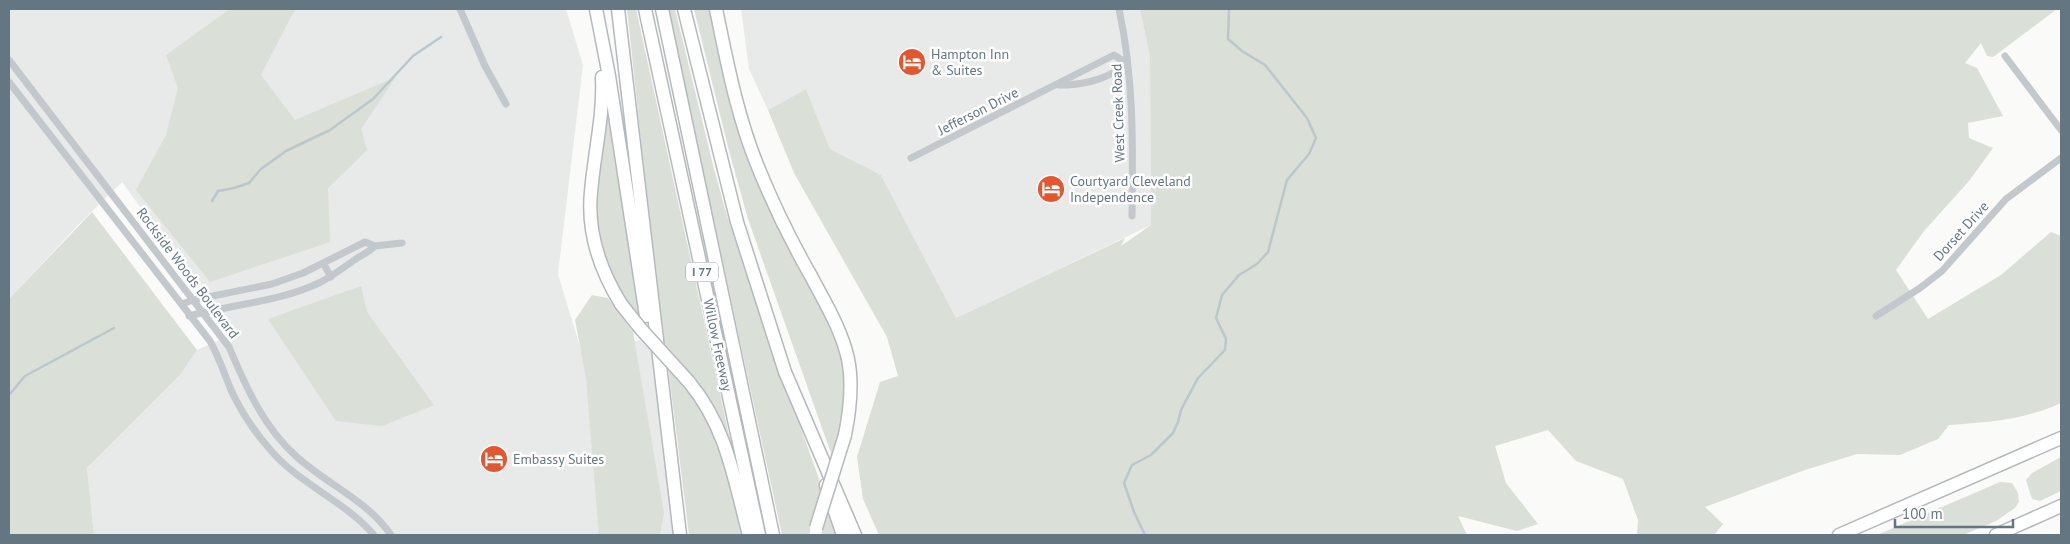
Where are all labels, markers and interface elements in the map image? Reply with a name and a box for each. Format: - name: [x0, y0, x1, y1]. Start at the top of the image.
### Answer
- place label: Hampton Inn & Suites: [931, 45, 1009, 79]
- hotel icon: Hampton Inn & Suites: [897, 47, 927, 77]
- street label: West Creek Road: [1107, 63, 1129, 163]
- street label: Jefferson Drive: [934, 83, 1021, 139]
- place label: Courtyard Cleveland Independence: [1070, 172, 1191, 206]
- hotel icon: Courtyard Cleveland Independence: [1036, 174, 1066, 204]
- street label: Dorset Drive: [1929, 197, 1993, 265]
- street label: Rockside Woods Boulevard: [133, 204, 243, 342]
- road number: I 77: [686, 262, 718, 282]
- street label: Willow Freeway: [699, 297, 737, 393]
- hotel icon: Embassy Suites: [479, 444, 509, 474]
- place label: Embassy Suites: [513, 450, 604, 468]
- scale bar: [1895, 496, 2012, 528]
- text: 100 m: [1902, 504, 1943, 523]

